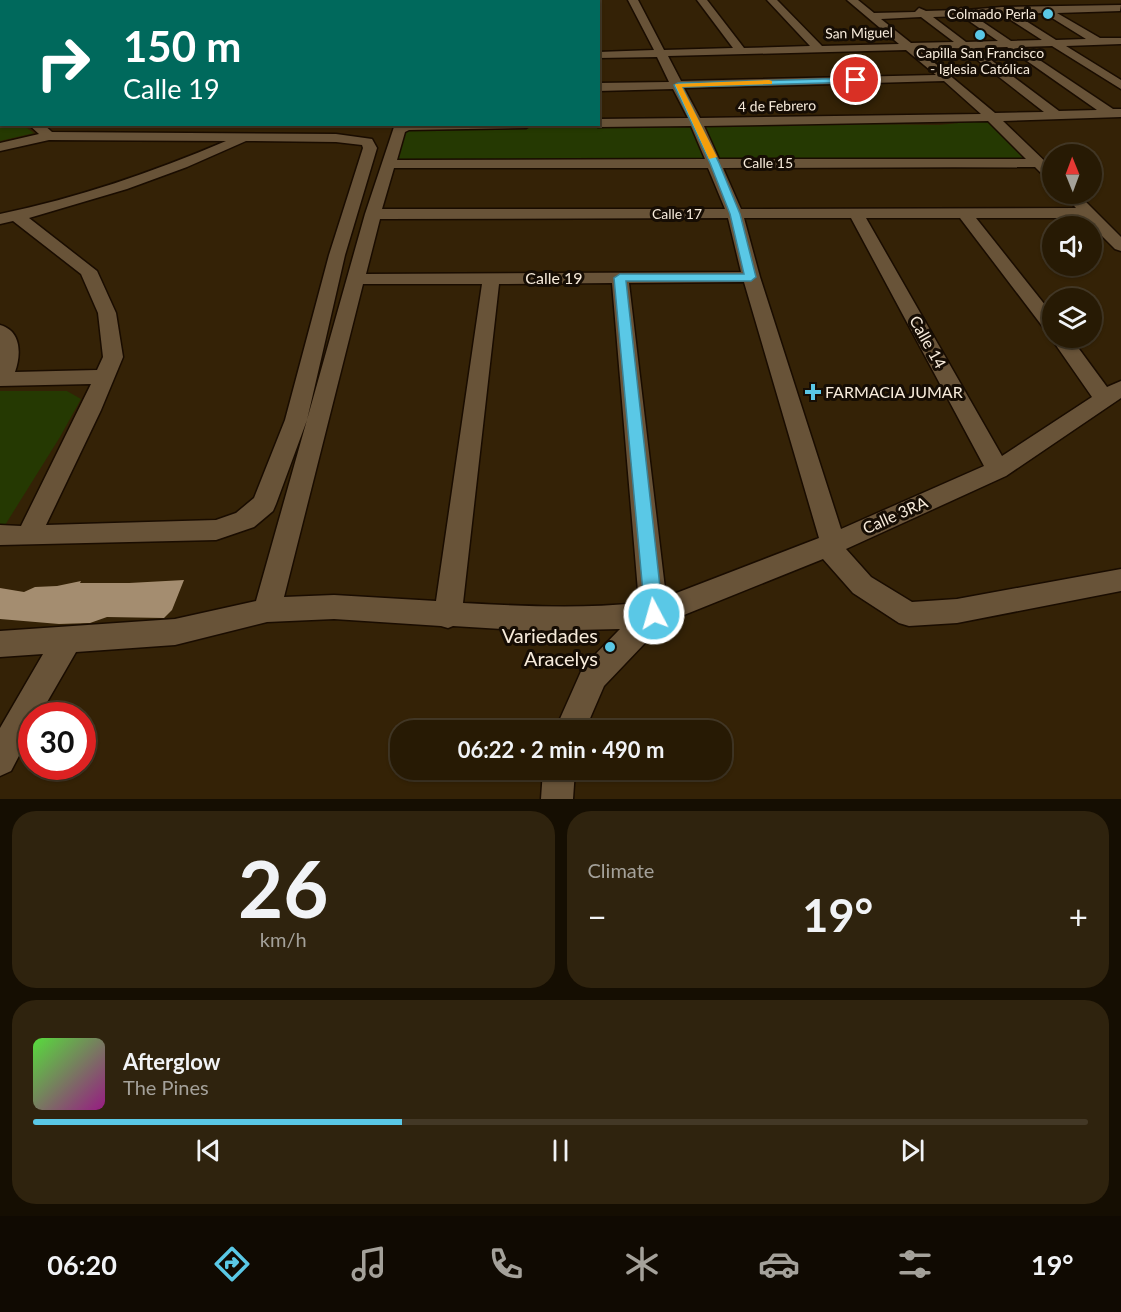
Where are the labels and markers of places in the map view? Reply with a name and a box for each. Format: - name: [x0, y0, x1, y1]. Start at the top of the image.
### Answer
- place label: Colmado Perla: [947, 5, 1036, 22]
- marker: Colmado Perla: [1041, 7, 1055, 21]
- marker: Capilla San Francisco - Iglesia Católica: [973, 28, 987, 42]
- place label: Capilla San Francisco - Iglesia Católica: [916, 44, 1044, 77]
- pin: [830, 54, 881, 105]
- place label: FARMACIA JUMAR: [825, 382, 963, 401]
- marker: FARMACIA JUMAR: [806, 385, 820, 399]
- place label: Variedades Aracelys: [502, 623, 598, 670]
- marker: Variedades Aracelys: [603, 640, 617, 654]

